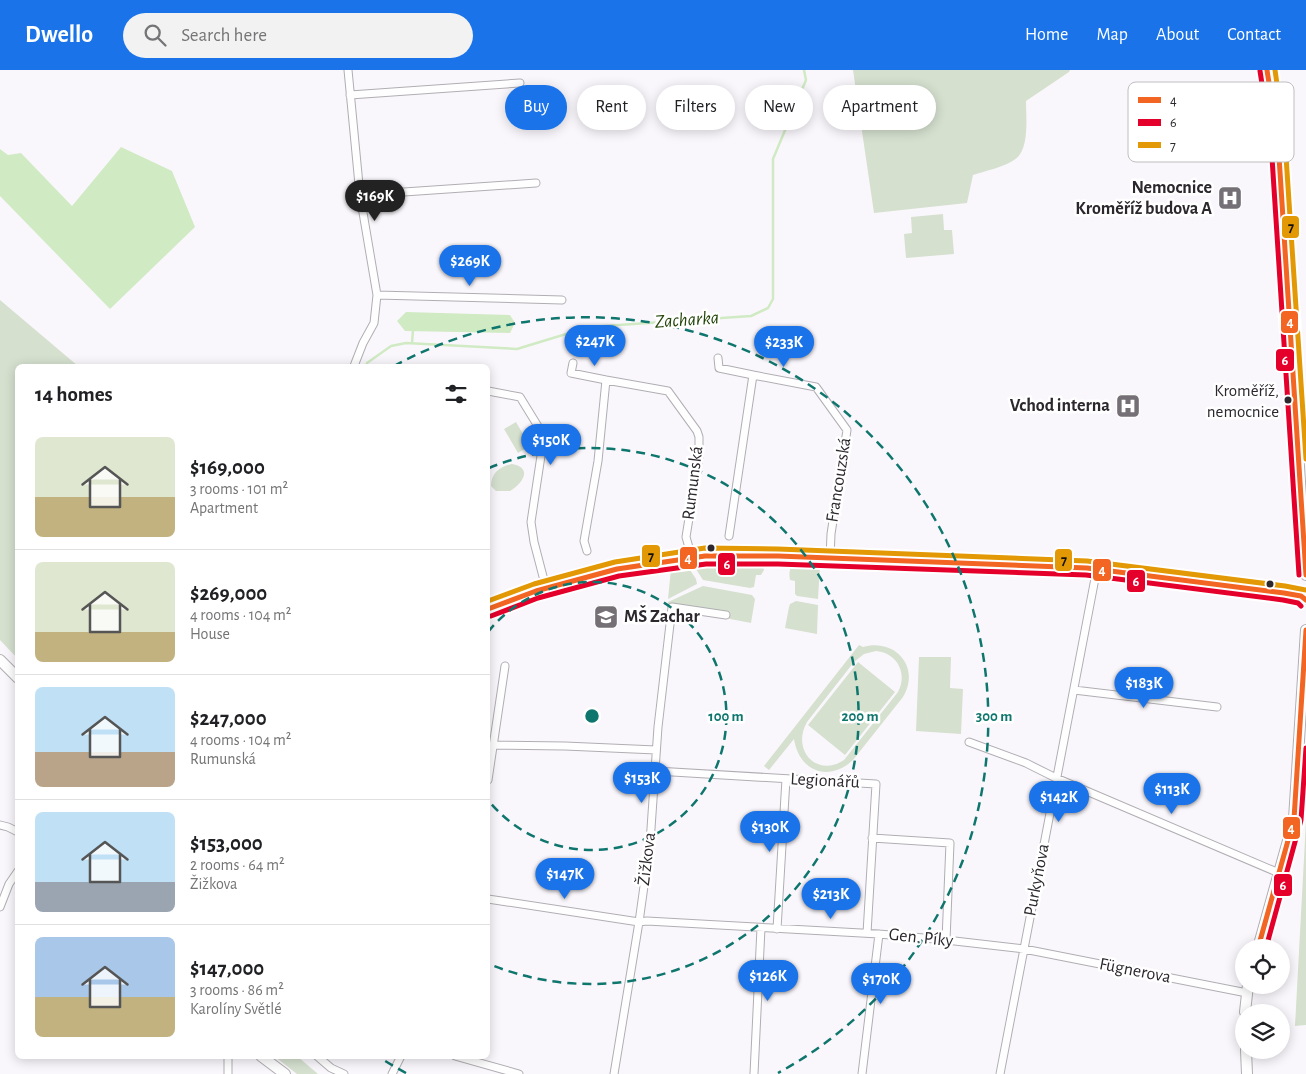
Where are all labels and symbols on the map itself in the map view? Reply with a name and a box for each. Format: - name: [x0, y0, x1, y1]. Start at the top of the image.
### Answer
- legend: [1128, 82, 1294, 162]
- text: 4: [1170, 94, 1177, 108]
- text: 6: [1170, 116, 1177, 130]
- text: 7: [1170, 139, 1176, 153]
- place label: Nemocnice Kroměříž budova A: [1075, 179, 1212, 218]
- pin: $169K: [340, 180, 410, 222]
- hospital icon: Nemocnice Kroměříž budova A: [1217, 185, 1243, 211]
- line badge: 7: [1281, 215, 1300, 239]
- text: 7: [1288, 221, 1294, 235]
- pin: $269K: [435, 244, 505, 287]
- water label: Zacharka: [654, 308, 720, 332]
- line badge: 4: [1280, 310, 1299, 334]
- text: 4: [1286, 316, 1294, 330]
- pin: $247K: [560, 324, 630, 367]
- pin: $233K: [749, 326, 819, 368]
- line badge: 6: [1275, 348, 1295, 372]
- text: 6: [1282, 354, 1289, 368]
- place label: Kroměříž, nemocnice: [1207, 382, 1279, 420]
- hospital icon: Vchod interna: [1115, 393, 1141, 419]
- marker: Kroměříž, nemocnice: [1283, 395, 1293, 405]
- place label: Vchod interna: [1010, 397, 1110, 415]
- pin: $150K: [516, 424, 586, 466]
- street label: Francouzská: [823, 436, 855, 524]
- street label: Rumunská: [680, 445, 706, 521]
- unlabelled marker: [706, 543, 716, 553]
- line badge: 7: [641, 544, 661, 568]
- line badge: 4: [679, 546, 698, 570]
- line badge: 7: [1054, 548, 1073, 572]
- text: 7: [648, 550, 654, 564]
- text: 4: [684, 552, 692, 566]
- line badge: 6: [717, 552, 736, 576]
- text: 7: [1061, 554, 1067, 568]
- text: 6: [724, 558, 731, 572]
- line badge: 4: [1092, 558, 1112, 582]
- text: 4: [1098, 564, 1106, 578]
- line badge: 6: [1126, 569, 1146, 593]
- text: 6: [1133, 575, 1140, 589]
- unlabelled marker: [1265, 579, 1275, 589]
- school or university icon: MŠ Zachar: [593, 604, 619, 630]
- place label: MŠ Zachar: [624, 605, 701, 626]
- pin: $183K: [1109, 666, 1179, 709]
- centre of rings: [583, 707, 601, 725]
- text: 100 m: [708, 709, 744, 724]
- text: 200 m: [841, 709, 879, 724]
- text: 300 m: [976, 709, 1012, 724]
- pin: $153K: [607, 762, 677, 804]
- street label: Legionářů: [790, 770, 860, 792]
- pin: $113K: [1137, 772, 1207, 815]
- pin: $142K: [1024, 780, 1094, 823]
- pin: $130K: [735, 810, 805, 853]
- line badge: 4: [1282, 816, 1301, 840]
- text: 4: [1287, 822, 1295, 836]
- street label: Žižkova: [632, 831, 659, 887]
- street label: Purkyňova: [1021, 842, 1053, 918]
- pin: $147K: [530, 858, 600, 900]
- line badge: 6: [1273, 873, 1293, 897]
- pin: $213K: [796, 878, 866, 920]
- text: 6: [1280, 879, 1287, 893]
- street label: Gen. Píky: [888, 926, 954, 950]
- street label: Fügnerova: [1098, 955, 1172, 987]
- pin: $126K: [733, 960, 803, 1002]
- pin: $170K: [846, 962, 916, 1005]

